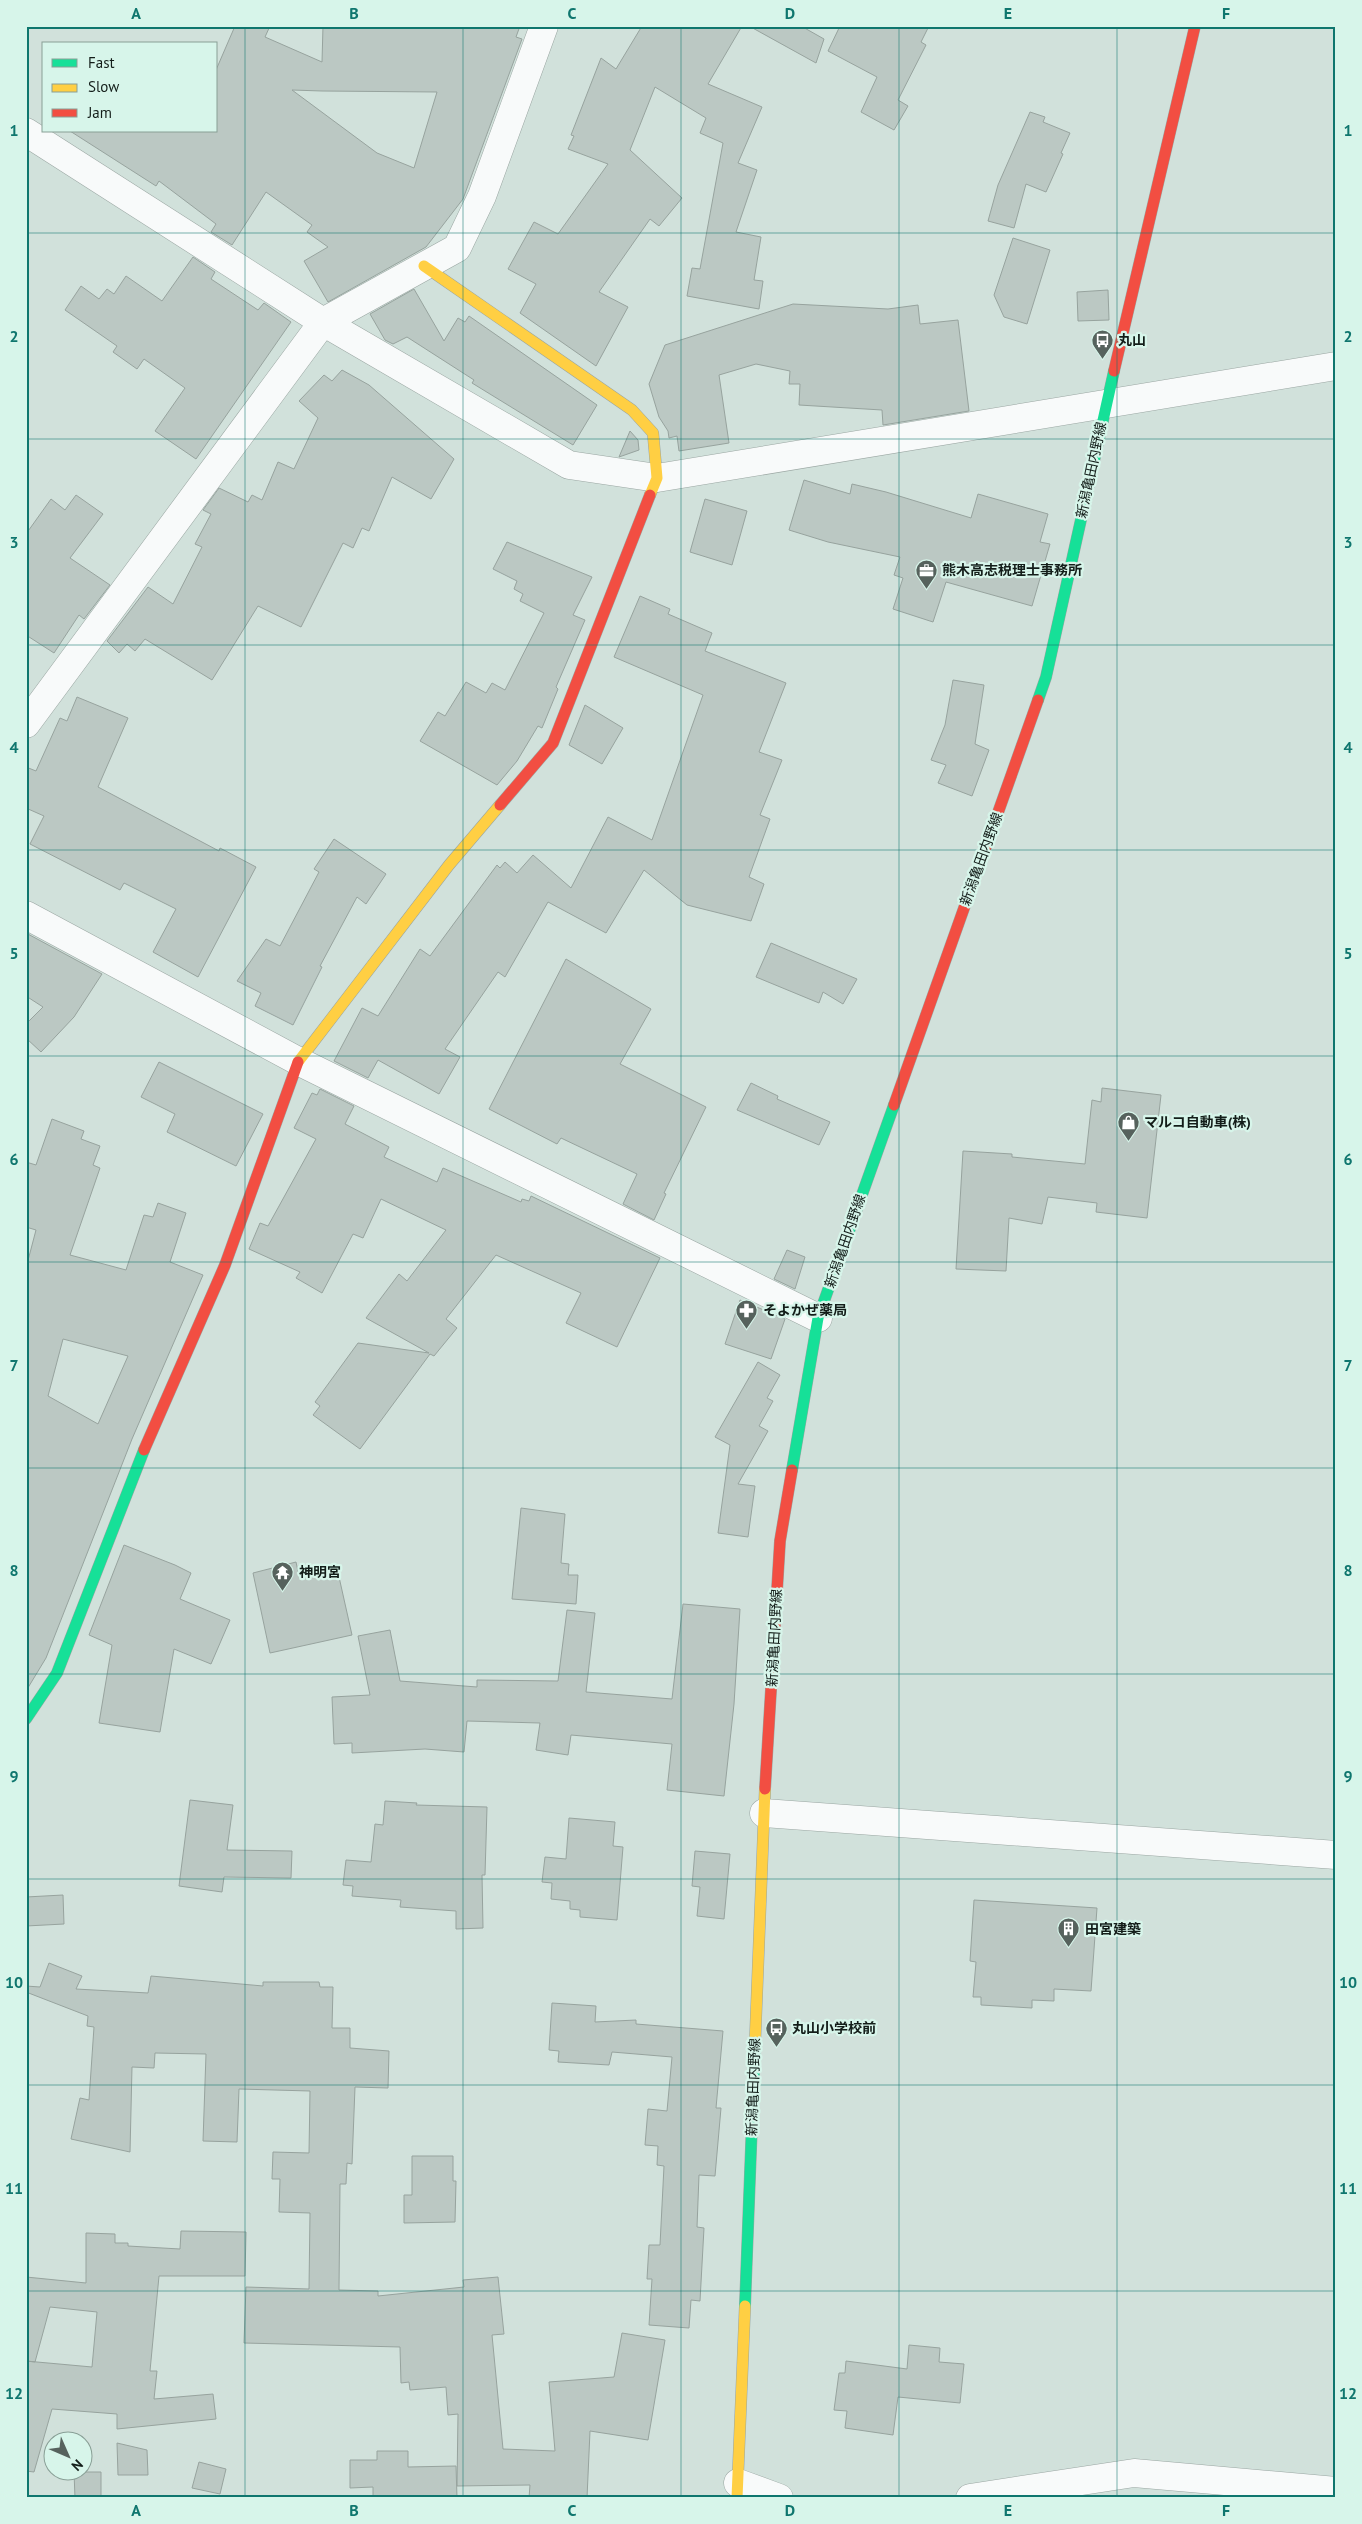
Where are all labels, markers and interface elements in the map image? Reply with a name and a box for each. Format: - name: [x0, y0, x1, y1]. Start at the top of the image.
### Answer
- text: A: [131, 3, 141, 23]
- text: B: [349, 3, 359, 23]
- text: C: [568, 3, 577, 23]
- text: D: [785, 3, 795, 23]
- text: E: [1004, 3, 1012, 23]
- text: F: [1222, 3, 1230, 23]
- legend: [42, 42, 218, 132]
- text: Fast: [88, 53, 115, 72]
- text: Slow: [88, 77, 119, 96]
- text: Jam: [87, 103, 112, 122]
- text: 1: [9, 120, 19, 140]
- text: 1: [1343, 120, 1353, 140]
- text: 2: [9, 326, 19, 346]
- text: 2: [1343, 326, 1353, 346]
- bus stop icon: 丸山: [1090, 328, 1114, 359]
- place label: 丸山: [1118, 331, 1146, 349]
- street label: 新潟亀田内野線: [1072, 420, 1110, 520]
- text: 3: [9, 532, 19, 552]
- text: 3: [1343, 532, 1353, 552]
- office icon: 熊木高志税理士事務所: [914, 558, 938, 589]
- place label: 熊木高志税理士事務所: [942, 561, 1082, 579]
- text: 4: [9, 737, 19, 757]
- text: 4: [1343, 737, 1353, 757]
- street label: 新潟亀田内野線: [956, 810, 1006, 908]
- text: 5: [9, 943, 19, 963]
- text: 5: [1343, 943, 1353, 963]
- shop icon: マルコ自動車(株): [1116, 1110, 1140, 1141]
- place label: マルコ自動車(株): [1144, 1113, 1251, 1131]
- text: 6: [9, 1149, 19, 1169]
- text: 6: [1343, 1149, 1353, 1169]
- street label: 新潟亀田内野線: [821, 1192, 869, 1290]
- pharmacy icon: そよかぜ薬局: [735, 1298, 759, 1329]
- place label: そよかぜ薬局: [763, 1301, 847, 1319]
- text: 7: [9, 1355, 19, 1375]
- text: 7: [1343, 1355, 1353, 1375]
- text: 8: [9, 1560, 19, 1580]
- temple icon: 神明宮: [271, 1560, 295, 1591]
- text: 8: [1343, 1560, 1353, 1580]
- place label: 神明宮: [299, 1563, 341, 1581]
- street label: 新潟亀田内野線: [762, 1589, 786, 1687]
- text: 9: [9, 1766, 19, 1786]
- text: 9: [1343, 1766, 1353, 1786]
- building icon: 田宮建築: [1057, 1917, 1081, 1948]
- place label: 田宮建築: [1085, 1920, 1141, 1938]
- text: 10: [5, 1972, 23, 1992]
- text: 10: [1339, 1972, 1357, 1992]
- bus stop icon: 丸山小学校前: [764, 2016, 788, 2047]
- place label: 丸山小学校前: [792, 2019, 876, 2037]
- street label: 新潟亀田内野線: [742, 2038, 764, 2136]
- text: 11: [5, 2178, 23, 2198]
- text: 11: [1339, 2178, 1357, 2198]
- text: 12: [5, 2383, 23, 2403]
- text: 12: [1339, 2383, 1357, 2403]
- north arrow: [42, 2432, 92, 2482]
- text: N: [68, 2456, 87, 2475]
- text: A: [131, 2500, 141, 2520]
- text: B: [349, 2500, 359, 2520]
- text: C: [568, 2500, 577, 2520]
- text: D: [785, 2500, 795, 2520]
- text: E: [1004, 2500, 1012, 2520]
- text: F: [1222, 2500, 1230, 2520]

